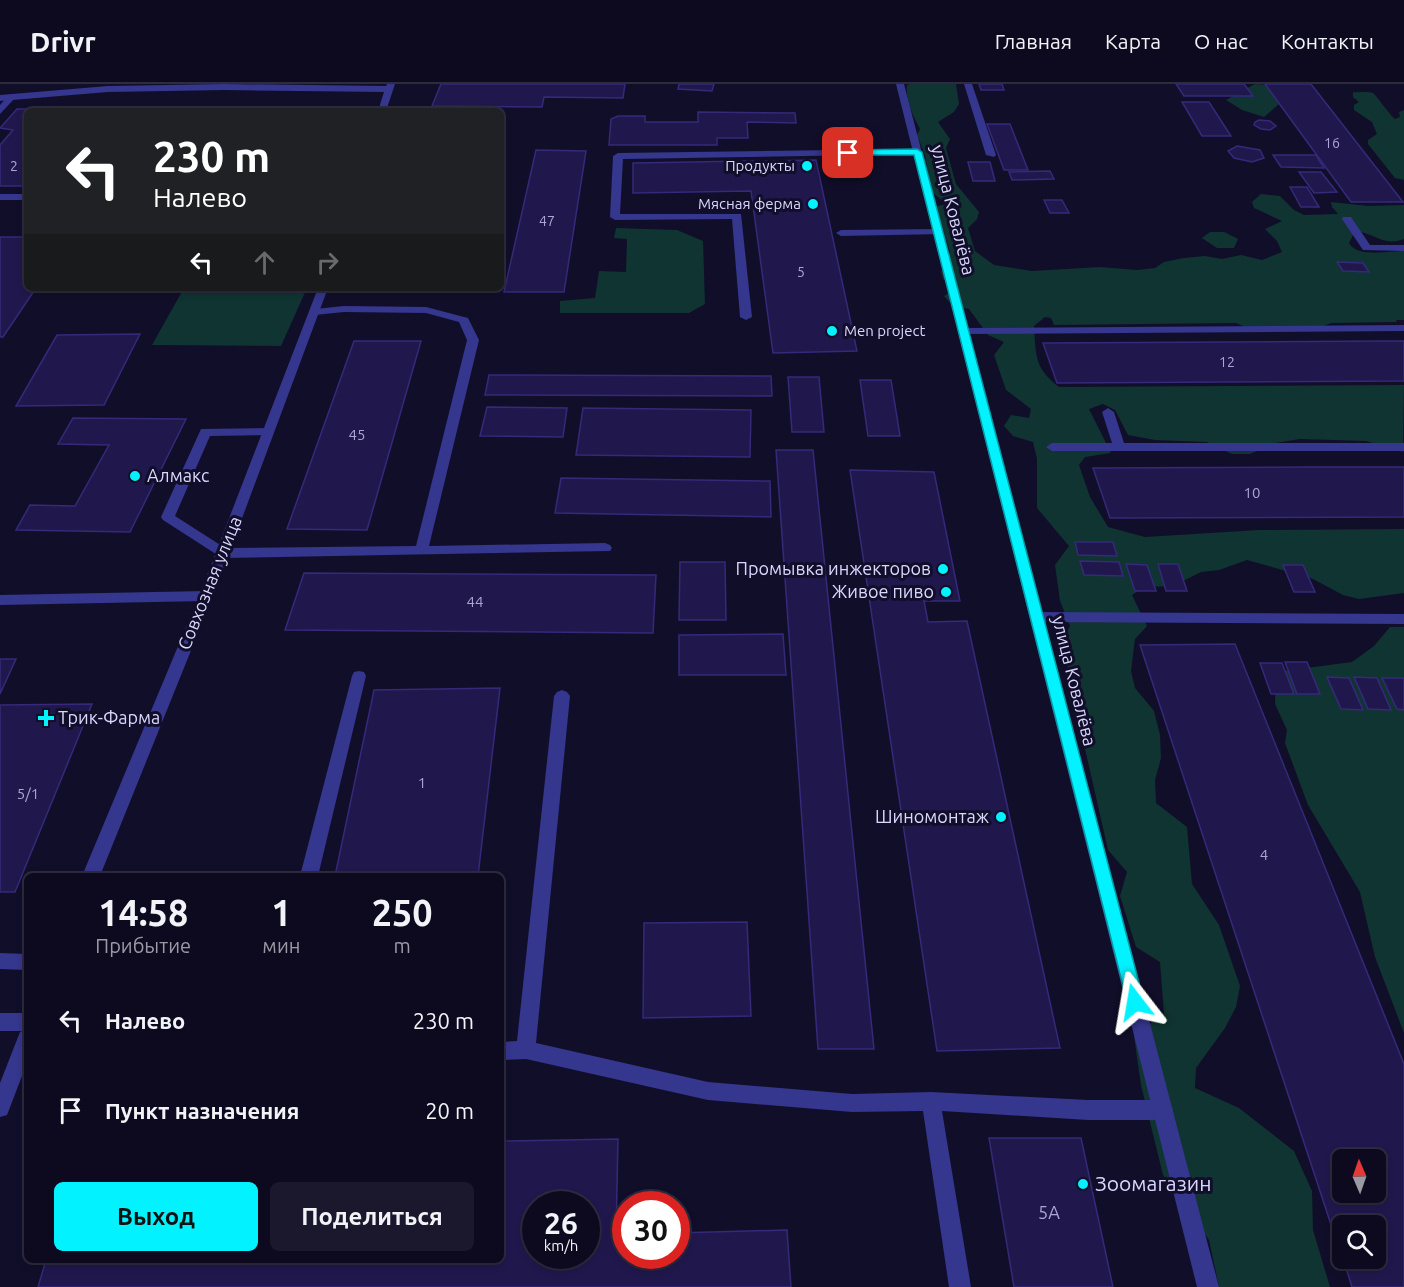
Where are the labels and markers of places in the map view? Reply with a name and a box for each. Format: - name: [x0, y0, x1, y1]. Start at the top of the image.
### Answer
- pin: [822, 127, 873, 178]
- place label: Продукты: [725, 157, 795, 174]
- marker: Продукты: [800, 159, 814, 173]
- place label: Мясная ферма: [698, 195, 801, 212]
- marker: Мясная ферма: [806, 197, 820, 211]
- place label: Men project: [844, 322, 925, 339]
- marker: Men project: [825, 324, 839, 338]
- place label: Алмакс: [147, 465, 209, 485]
- marker: Алмакс: [128, 469, 142, 483]
- place label: Промывка инжекторов: [735, 558, 931, 578]
- marker: Промывка инжекторов: [936, 562, 950, 576]
- place label: Живое пиво: [832, 581, 934, 601]
- marker: Живое пиво: [939, 585, 953, 599]
- place label: Трик-Фарма: [58, 707, 160, 727]
- marker: Трик-Фарма: [39, 711, 53, 725]
- place label: Шиномонтаж: [875, 806, 990, 826]
- marker: Шиномонтаж: [994, 810, 1008, 824]
- place label: Зоомагазин: [1095, 1171, 1211, 1195]
- marker: Зоомагазин: [1076, 1177, 1090, 1191]

